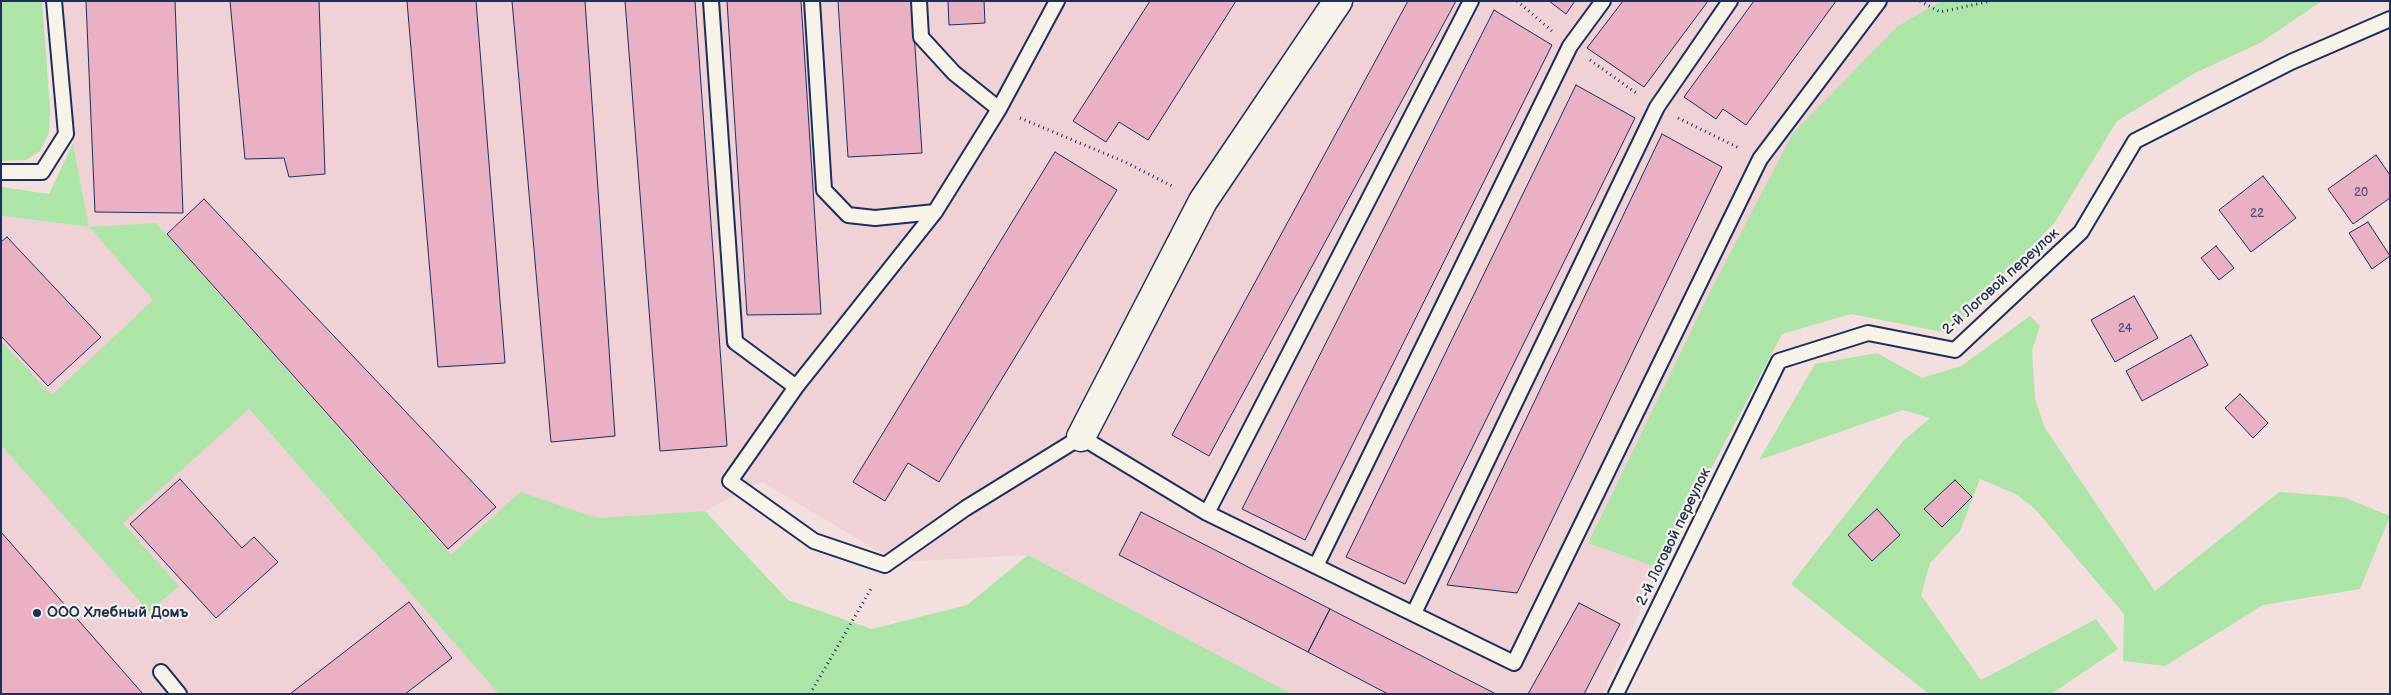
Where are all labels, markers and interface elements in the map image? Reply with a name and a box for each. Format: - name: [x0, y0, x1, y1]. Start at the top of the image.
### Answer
- house number: 20: [2354, 186, 2368, 200]
- house number: 22: [2250, 207, 2264, 221]
- street label: 2-й Логовой переулок: [1939, 225, 2063, 339]
- house number: 24: [2118, 322, 2132, 336]
- street label: 2-й Логовой переулок: [1633, 465, 1715, 609]
- place label: ООО Хлебный Домъ: [47, 604, 188, 622]
- marker: ООО Хлебный Домъ: [31, 607, 43, 619]

